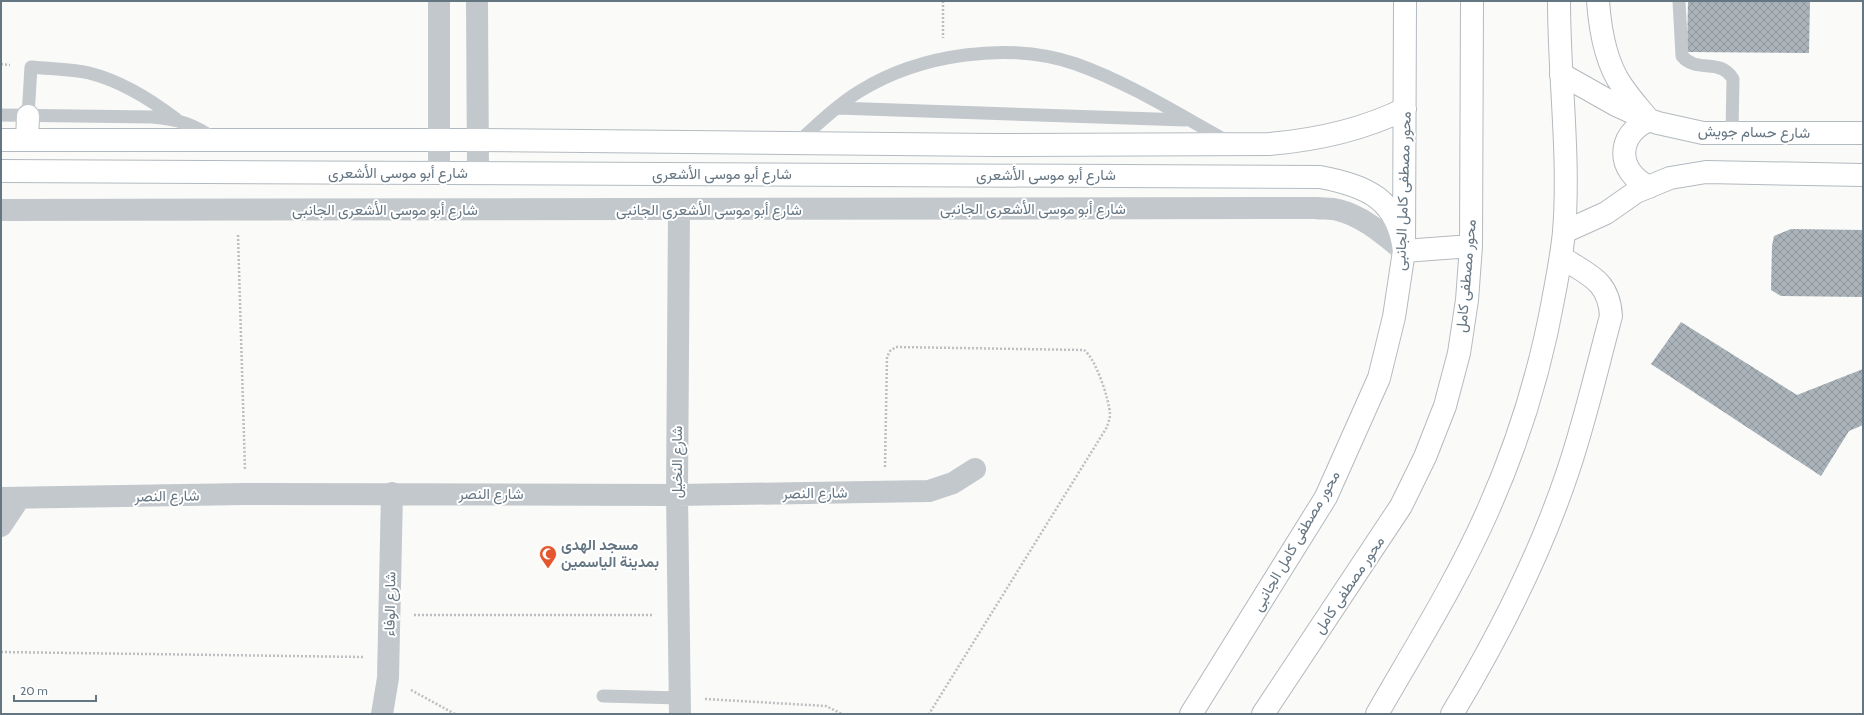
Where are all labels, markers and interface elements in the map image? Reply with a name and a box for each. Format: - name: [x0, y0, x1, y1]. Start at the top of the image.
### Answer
- street label: محور مصطفى كامل الجانبى: [1391, 111, 1416, 271]
- street label: شارع حسام جويش: [1698, 122, 1811, 144]
- street label: شارع أبو موسى الأشعرى: [328, 164, 468, 184]
- street label: شارع أبو موسى الأشعرى: [652, 165, 792, 185]
- street label: شارع أبو موسى الأشعرى: [976, 166, 1116, 186]
- street label: شارع أبو موسى الأشعرى الجانبى: [940, 200, 1126, 220]
- street label: شارع أبو موسى الأشعرى الجانبى: [292, 201, 478, 221]
- street label: شارع أبو موسى الأشعرى الجانبى: [616, 201, 802, 221]
- street label: محور مصطفى كامل: [1452, 219, 1481, 333]
- street label: شارع النخيل: [668, 426, 688, 498]
- street label: محور مصطفى كامل الجانبى: [1248, 467, 1345, 615]
- street label: شارع النصر: [781, 483, 848, 505]
- street label: شارع النصر: [457, 485, 524, 505]
- street label: شارع النصر: [133, 486, 200, 508]
- street label: محور مصطفى كامل: [1310, 533, 1389, 638]
- place label: مسجد الهدى بمدينة الياسمين: [561, 536, 659, 571]
- mosque icon: مسجد الهدى بمدينة الياسمين: [538, 544, 558, 569]
- street label: شارع الوفاء: [380, 571, 402, 637]
- scale bar: [14, 677, 96, 703]
- text: 20 m: [20, 683, 48, 698]

